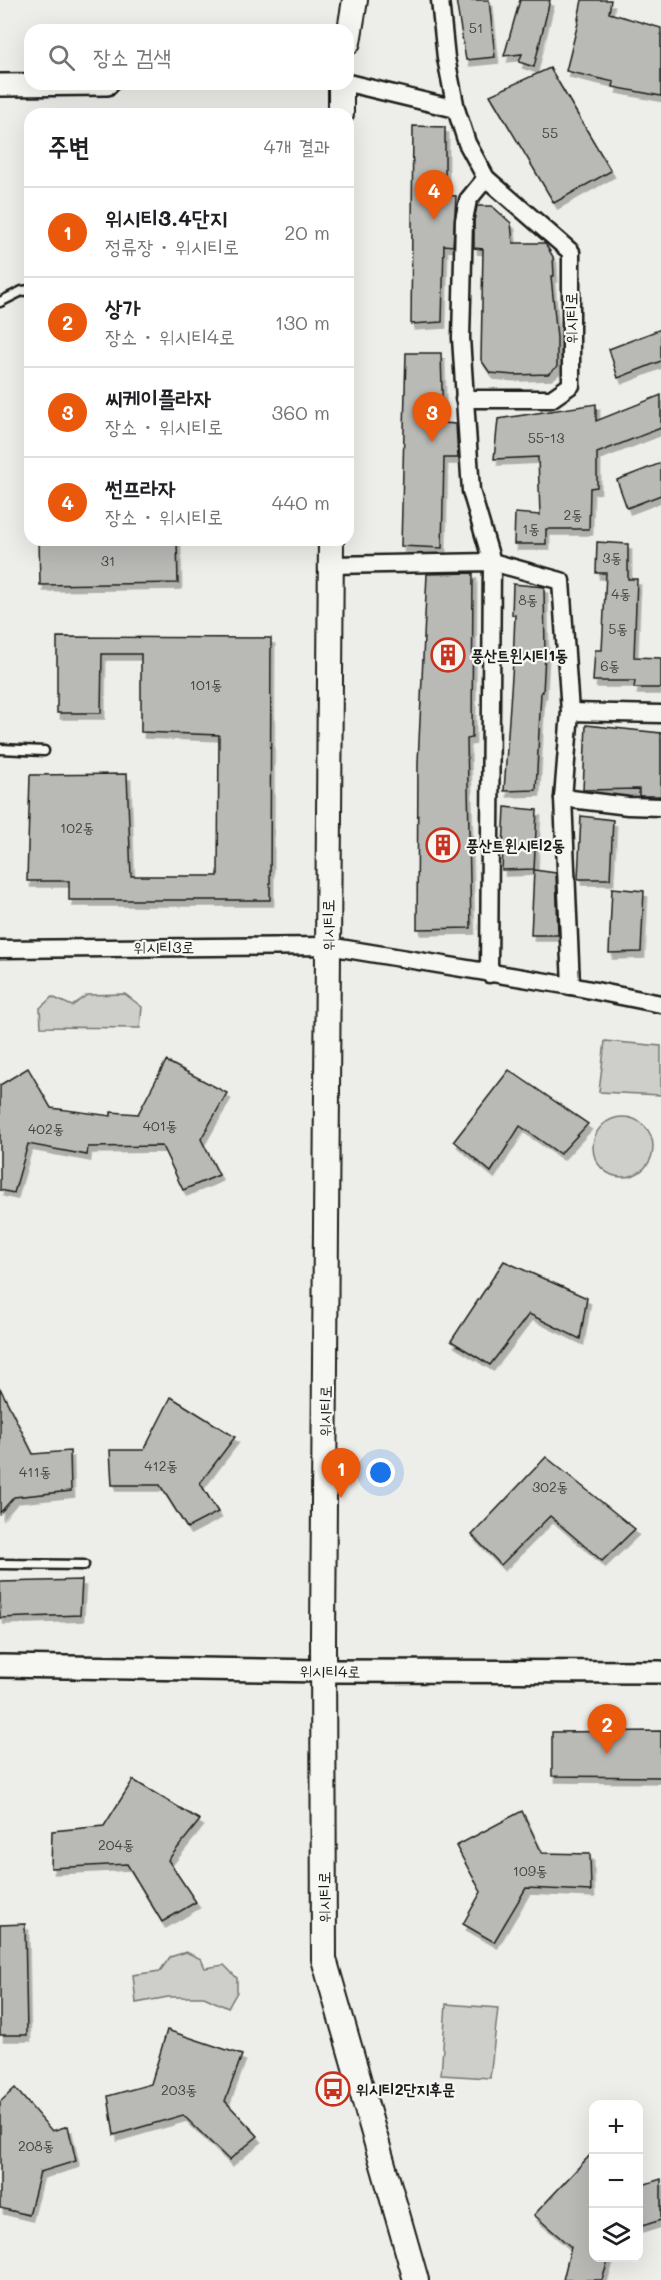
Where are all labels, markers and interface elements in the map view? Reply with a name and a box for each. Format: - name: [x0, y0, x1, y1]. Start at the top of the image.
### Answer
- house number: 51: [469, 18, 483, 37]
- search box: [24, 24, 354, 90]
- icon: search: [45, 41, 78, 74]
- text: 장소 검색: [93, 42, 171, 71]
- house number: 55: [542, 123, 558, 142]
- text: 주변: [48, 129, 90, 163]
- text: 4개 결과: [264, 133, 330, 159]
- pin: 4: [414, 170, 454, 220]
- text: 위시티3.4단지: [105, 203, 227, 232]
- text: 1: [63, 219, 72, 245]
- text: 20 m: [284, 219, 330, 245]
- text: 정류장 · 위시티로: [105, 233, 239, 259]
- street label: 위시티로: [560, 292, 581, 344]
- text: 상가: [105, 293, 140, 322]
- text: 2: [62, 309, 73, 335]
- text: 130 m: [275, 309, 330, 335]
- text: 장소 · 위시티4로: [105, 323, 235, 349]
- text: 씨케이플라자: [105, 383, 211, 412]
- pin: 3: [412, 392, 452, 442]
- text: 3: [62, 399, 74, 425]
- text: 360 m: [272, 399, 330, 425]
- text: 장소 · 위시티로: [105, 413, 223, 439]
- house number: 55-13: [528, 428, 564, 447]
- text: 썬프라자: [105, 473, 176, 502]
- text: 4: [61, 489, 74, 515]
- text: 440 m: [272, 489, 330, 515]
- text: 장소 · 위시티로: [105, 503, 223, 529]
- house number: 2동: [563, 505, 583, 524]
- house number: 1동: [522, 519, 540, 538]
- house number: 3동: [602, 548, 622, 567]
- house number: 31: [101, 551, 115, 570]
- house number: 4동: [611, 584, 631, 603]
- house number: 8동: [518, 590, 538, 609]
- house number: 5동: [608, 619, 628, 638]
- building icon: 풍산트윈시티1동: [430, 637, 466, 673]
- place label: 풍산트윈시티1동: [471, 644, 568, 665]
- house number: 6동: [600, 656, 620, 675]
- house number: 101동: [190, 675, 222, 694]
- house number: 102동: [60, 818, 94, 837]
- building icon: 풍산트윈시티2동: [425, 827, 461, 863]
- place label: 풍산트윈시티2동: [466, 834, 565, 855]
- street label: 위시티로: [317, 899, 338, 951]
- street label: 위시티3로: [134, 936, 194, 957]
- house number: 401동: [143, 1116, 177, 1135]
- house number: 402동: [28, 1119, 64, 1138]
- street label: 위시티로: [314, 1385, 335, 1437]
- pin: 1: [322, 1448, 360, 1498]
- house number: 412동: [144, 1456, 178, 1475]
- your location: [366, 1458, 395, 1487]
- house number: 411동: [19, 1462, 51, 1481]
- house number: 302동: [532, 1477, 568, 1496]
- street label: 위시티4로: [299, 1659, 361, 1682]
- pin: 2: [588, 1704, 626, 1754]
- house number: 204동: [98, 1835, 134, 1854]
- house number: 109동: [513, 1861, 547, 1880]
- street label: 위시티로: [313, 1871, 334, 1923]
- bus stop icon: 위시티2단지후문: [315, 2071, 351, 2107]
- place label: 위시티2단지후문: [356, 2078, 455, 2099]
- house number: 203동: [161, 2080, 197, 2099]
- map controls: [589, 2100, 643, 2262]
- button: +: [589, 2100, 643, 2154]
- house number: 208동: [18, 2136, 54, 2155]
- button: −: [589, 2154, 643, 2208]
- button: layers: [589, 2208, 643, 2262]

